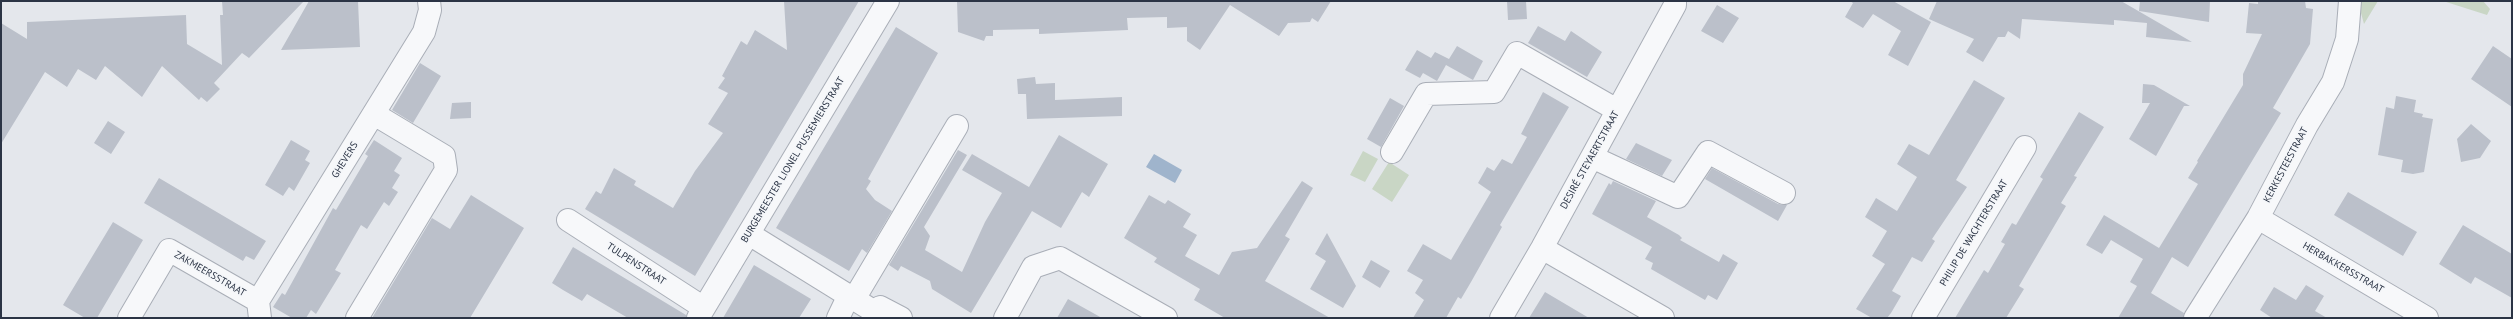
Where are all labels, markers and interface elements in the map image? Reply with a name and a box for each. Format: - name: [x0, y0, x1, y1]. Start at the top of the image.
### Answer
- street label: BURGEMEESTER LIONEL PUSSEMIERSTRAAT: [739, 75, 847, 245]
- street label: DESIRÉ STEYAERTSTRAAT: [1558, 109, 1622, 211]
- street label: KERKESTEESTRAAT: [2261, 125, 2311, 205]
- street label: GHEVERS: [329, 140, 361, 180]
- street label: PHILIP DE WACHTERSTRAAT: [1937, 178, 2011, 288]
- street label: TULPENSTRAAT: [604, 240, 668, 288]
- street label: HERBAKKERSSTRAAT: [2300, 240, 2386, 296]
- street label: ZAKMEERSSTRAAT: [172, 249, 248, 299]

